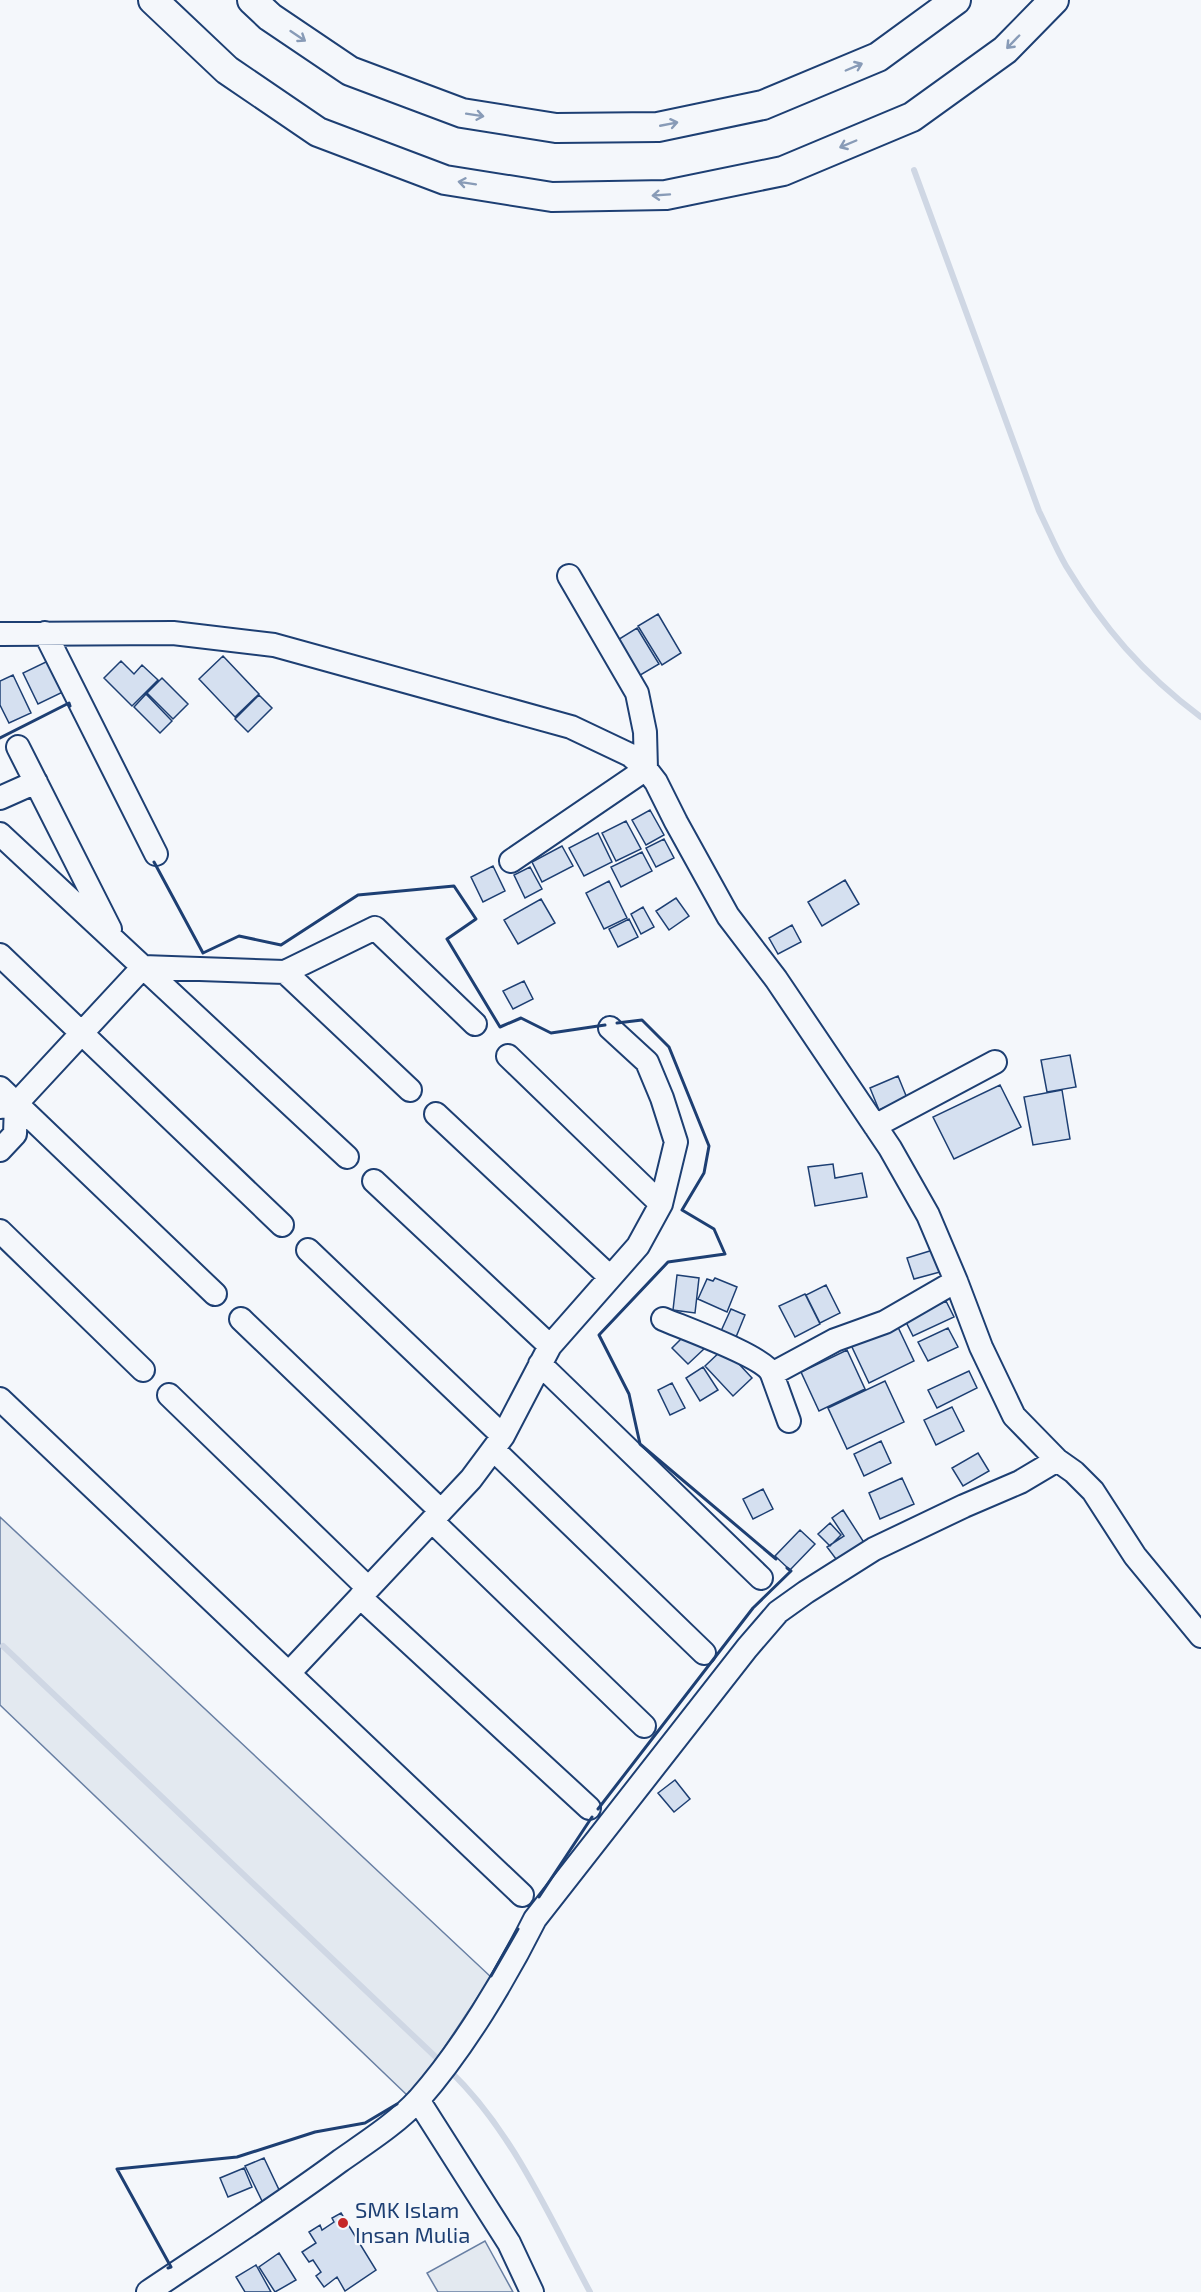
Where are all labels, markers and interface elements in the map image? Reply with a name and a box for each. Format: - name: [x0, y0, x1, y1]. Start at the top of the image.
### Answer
- one-way arrow: [290, 30, 306, 42]
- one-way arrow: [1006, 34, 1020, 49]
- one-way arrow: [844, 61, 863, 72]
- one-way arrow: [464, 109, 484, 120]
- one-way arrow: [658, 118, 678, 129]
- one-way arrow: [840, 139, 858, 150]
- one-way arrow: [458, 178, 478, 189]
- one-way arrow: [652, 189, 672, 200]
- place label: SMK Islam Insan Mulia: [355, 2196, 470, 2247]
- marker: SMK Islam Insan Mulia: [336, 2216, 350, 2230]

